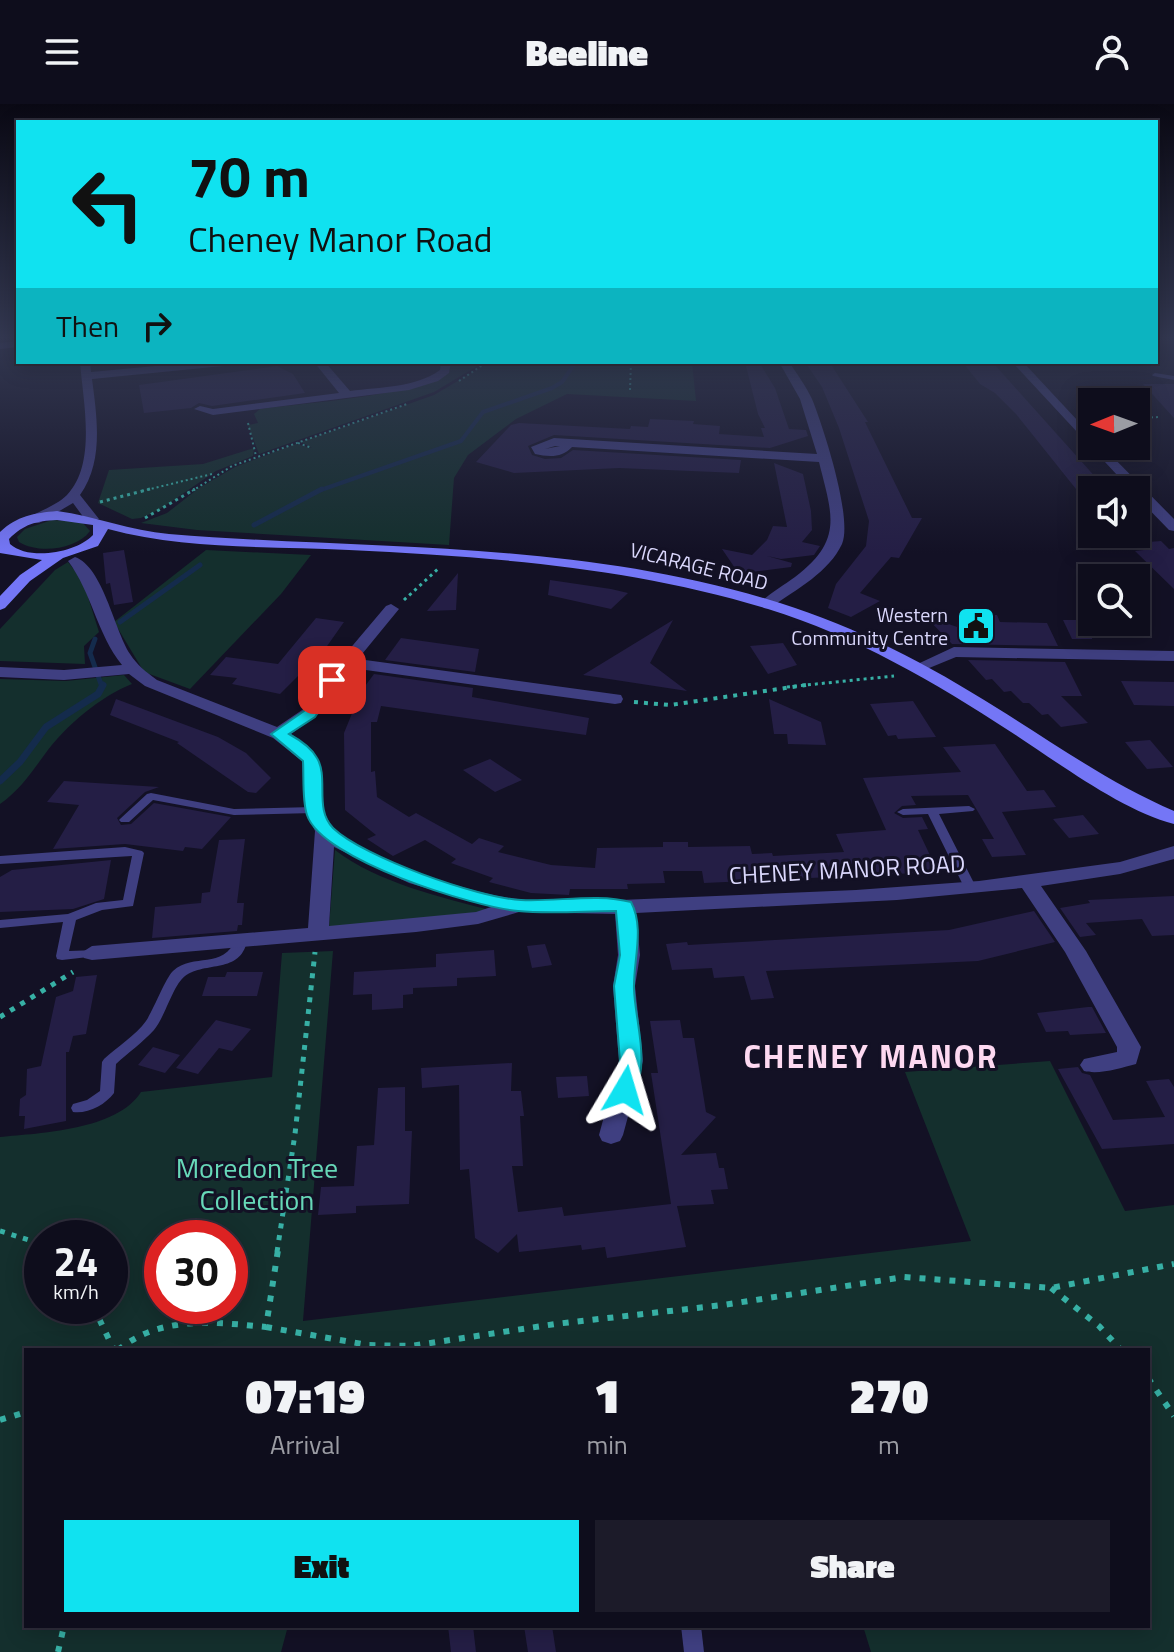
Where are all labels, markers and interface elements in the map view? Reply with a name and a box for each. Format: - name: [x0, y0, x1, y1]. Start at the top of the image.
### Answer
- text: Beeline: [526, 25, 648, 80]
- icon: menu: [40, 30, 84, 74]
- icon: person: [1090, 30, 1134, 74]
- text: 70 m: [188, 134, 310, 219]
- icon: left: [56, 152, 160, 256]
- text: Cheney Manor Road: [188, 211, 493, 266]
- text: Then: [56, 303, 119, 349]
- icon: right: [135, 304, 179, 348]
- north arrow: [1078, 388, 1150, 460]
- map controls: [1078, 388, 1150, 636]
- button: sound: [1078, 476, 1150, 548]
- street label: VICARAGE ROAD: [627, 534, 771, 598]
- button: search: [1078, 564, 1150, 636]
- place label: Western Community Centre: [791, 599, 948, 653]
- public building icon: Western Community Centre: [955, 605, 997, 647]
- pin: [298, 646, 366, 714]
- icon: arrive: [310, 658, 354, 702]
- street label: CHENEY MANOR ROAD: [728, 845, 966, 893]
- district label: CHENEY MANOR: [743, 1032, 999, 1080]
- position arrow: [583, 1048, 667, 1132]
- park label: Moredon Tree Collection: [176, 1146, 338, 1221]
- speed limit sign: 30: [144, 1220, 248, 1324]
- text: 24: [54, 1231, 98, 1292]
- text: km/h: [53, 1276, 99, 1307]
- text: 07:19: [245, 1359, 365, 1432]
- text: 1: [594, 1359, 620, 1432]
- text: 270: [849, 1359, 929, 1432]
- text: Arrival: [270, 1425, 340, 1464]
- text: min: [586, 1425, 628, 1464]
- text: m: [878, 1425, 900, 1464]
- button: Exit: [64, 1520, 579, 1612]
- button: Share: [595, 1520, 1110, 1612]

